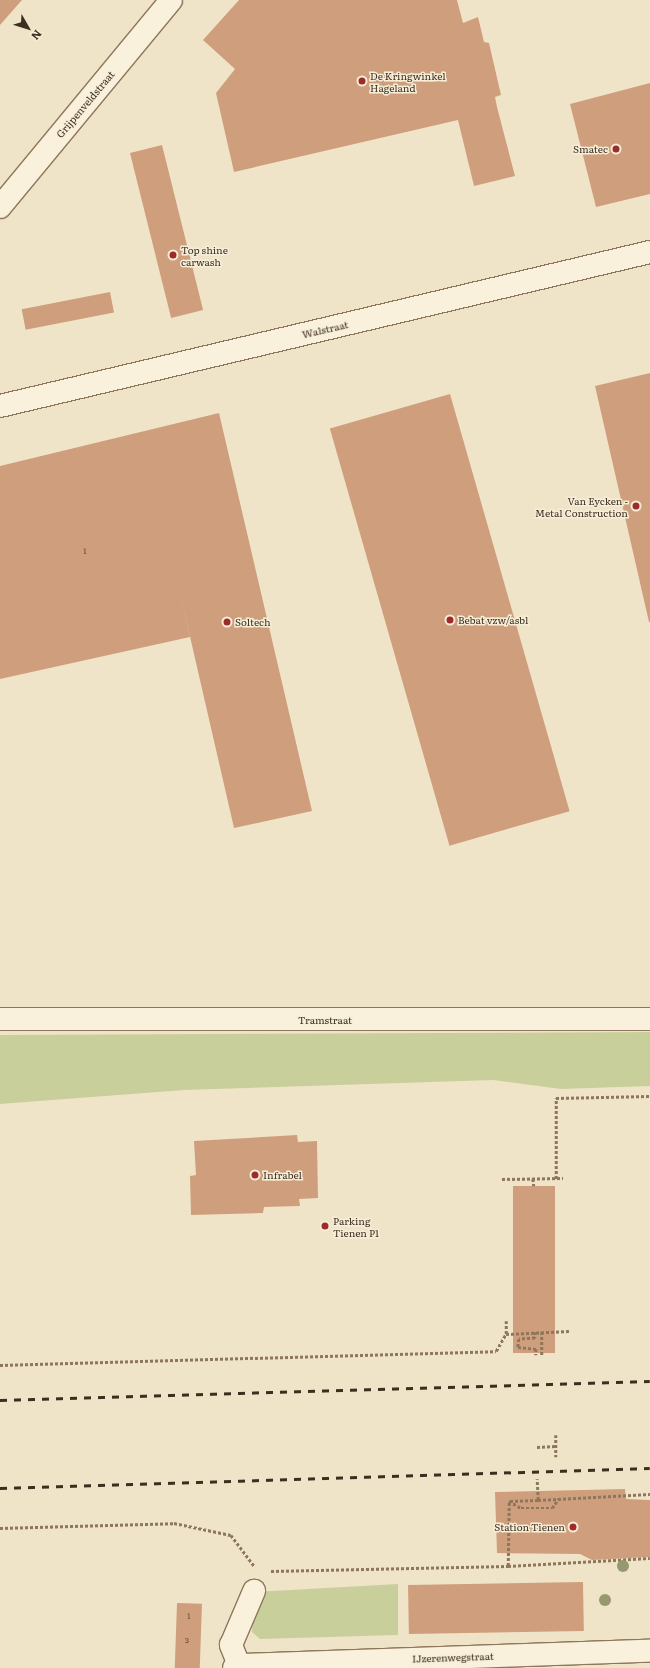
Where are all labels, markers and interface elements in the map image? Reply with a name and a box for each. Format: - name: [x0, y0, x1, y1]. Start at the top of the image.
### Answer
- north arrow: [8, 8, 48, 48]
- text: N: [28, 27, 46, 44]
- street label: Grijpenveldstraat: [53, 68, 117, 140]
- place label: De Kringwinkel Hageland: [370, 69, 446, 92]
- marker: De Kringwinkel Hageland: [357, 76, 367, 86]
- place label: Smatec: [573, 143, 608, 155]
- marker: Smatec: [611, 144, 621, 154]
- place label: Top shine carwash: [181, 243, 228, 266]
- marker: Top shine carwash: [168, 250, 178, 260]
- street label: Walstraat: [301, 318, 349, 340]
- place label: Van Eycken - Metal Construction: [535, 494, 628, 518]
- marker: Van Eycken - Metal Construction: [631, 501, 641, 511]
- house number: 1: [83, 546, 87, 556]
- place label: Bebat vzw/asbl: [458, 614, 528, 626]
- marker: Bebat vzw/asbl: [445, 615, 455, 625]
- place label: Soltech: [235, 616, 271, 628]
- marker: Soltech: [222, 617, 232, 627]
- street label: Tramstraat: [298, 1014, 352, 1026]
- place label: Infrabel: [263, 1169, 302, 1181]
- marker: Infrabel: [250, 1170, 260, 1180]
- place label: Parking Tienen P1: [333, 1214, 379, 1238]
- marker: Parking Tienen P1: [320, 1221, 330, 1231]
- place label: Station Tienen: [494, 1521, 565, 1533]
- marker: Station Tienen: [568, 1522, 578, 1532]
- house number: 1: [187, 1611, 191, 1621]
- house number: 3: [185, 1635, 189, 1645]
- street label: IJzerenwegstraat: [412, 1650, 494, 1664]

